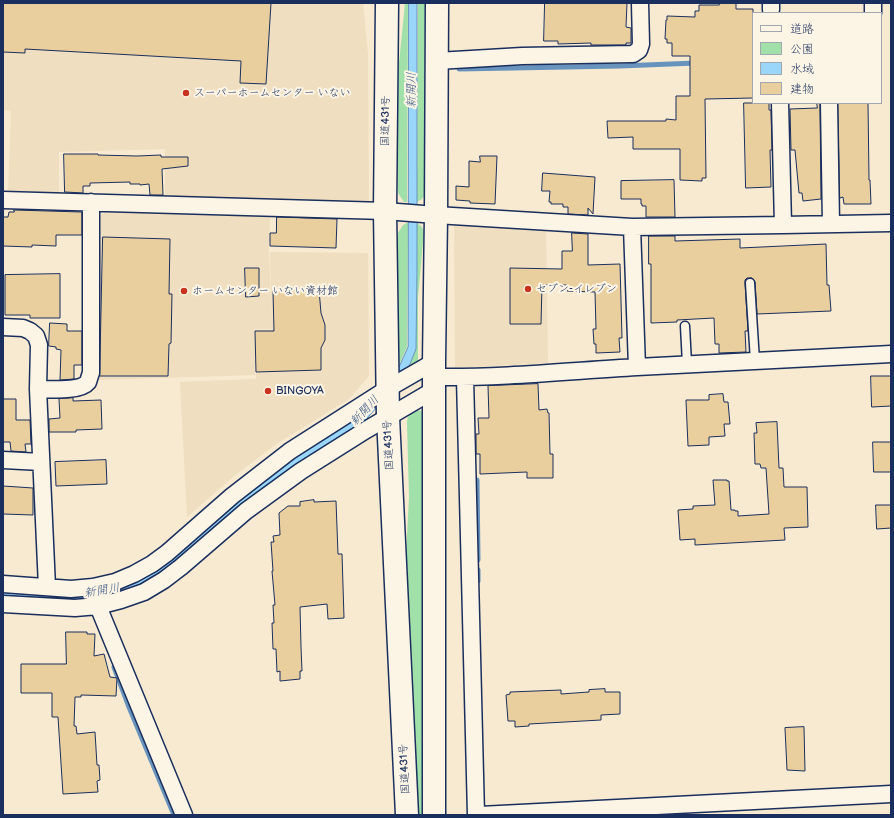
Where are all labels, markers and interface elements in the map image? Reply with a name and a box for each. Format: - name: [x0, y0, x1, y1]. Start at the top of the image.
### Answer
- legend: [752, 12, 882, 104]
- text: 道路: [790, 22, 814, 37]
- text: 公園: [790, 42, 814, 57]
- text: 水域: [790, 62, 814, 77]
- water label: 新開川: [405, 72, 419, 108]
- text: 建物: [790, 82, 814, 97]
- place label: スーパーホームセンター いない: [194, 86, 351, 100]
- marker: スーパーホームセンター いない: [181, 88, 191, 98]
- street label: 国道431号: [379, 96, 393, 146]
- place label: セブン-イレブン: [536, 282, 617, 296]
- place label: ホームセンター いない資材館: [192, 284, 338, 298]
- marker: セブン-イレブン: [523, 284, 533, 294]
- marker: ホームセンター いない資材館: [179, 286, 189, 296]
- place label: BINGOYA: [276, 384, 324, 398]
- marker: BINGOYA: [263, 386, 273, 396]
- water label: 新開川: [347, 393, 383, 429]
- street label: 国道431号: [381, 419, 397, 471]
- water label: 新開川: [83, 581, 121, 601]
- street label: 国道431号: [397, 743, 413, 795]

